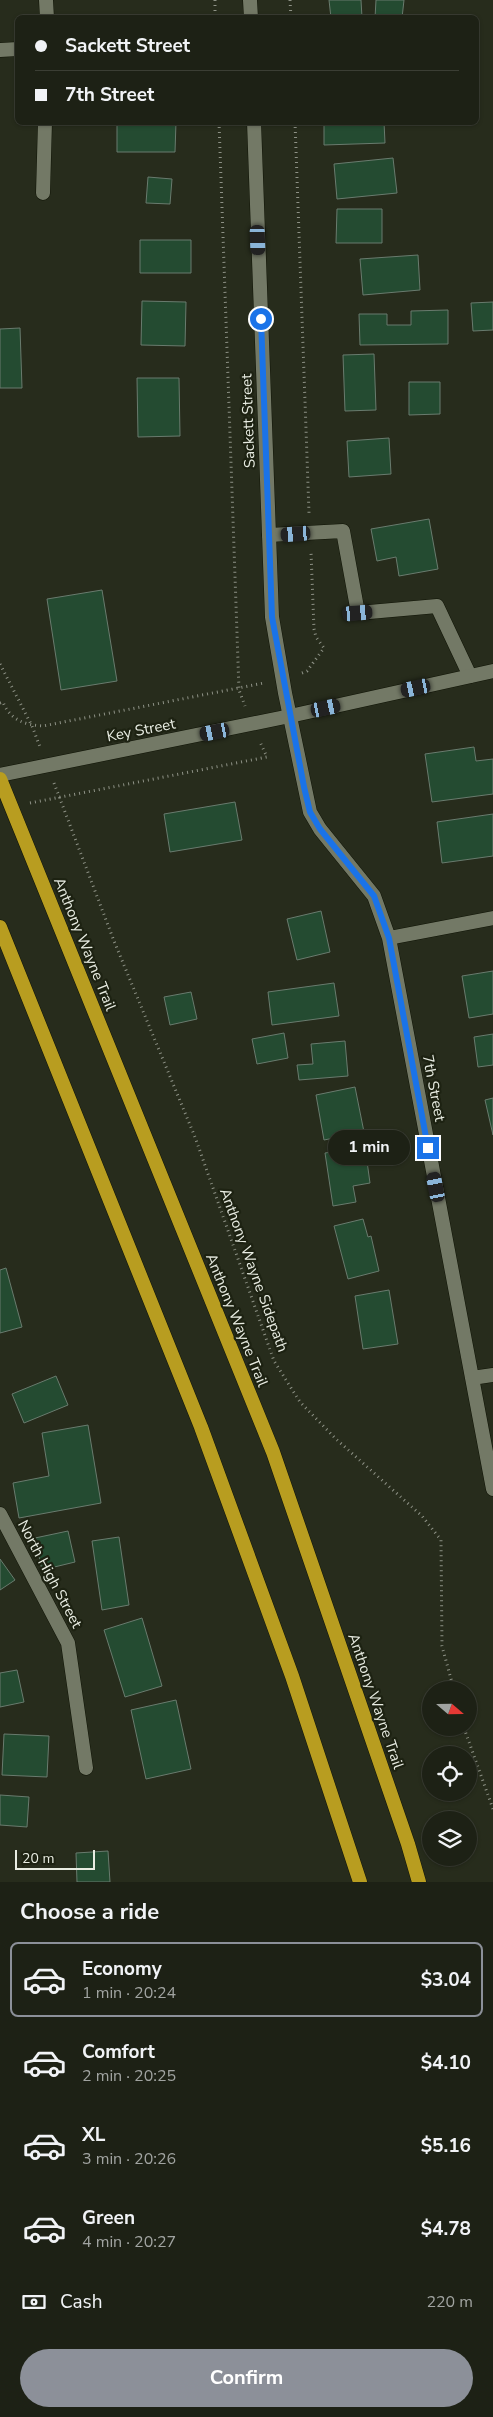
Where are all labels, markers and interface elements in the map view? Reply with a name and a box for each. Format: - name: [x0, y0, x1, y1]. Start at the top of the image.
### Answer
- text: Sackett Street: [65, 33, 190, 59]
- text: 7th Street: [65, 82, 154, 108]
- car: [249, 225, 266, 255]
- route start: [250, 308, 272, 330]
- street label: Sackett Street: [236, 373, 260, 469]
- car: [280, 525, 311, 543]
- car: [342, 604, 373, 622]
- car: [399, 678, 432, 698]
- car: [309, 698, 342, 718]
- street label: Key Street: [105, 713, 178, 746]
- car: [198, 722, 231, 742]
- street label: Anthony Wayne Trail: [49, 874, 121, 1014]
- street label: 7th Street: [418, 1053, 450, 1124]
- callout: 1 min: [328, 1130, 410, 1166]
- text: 1 min: [348, 1136, 390, 1158]
- route end: [417, 1137, 439, 1159]
- car: [425, 1171, 446, 1203]
- street label: Anthony Wayne Sidepath: [215, 1185, 293, 1355]
- street label: Anthony Wayne Trail: [201, 1250, 273, 1390]
- street label: North High Street: [13, 1516, 87, 1632]
- street label: Anthony Wayne Trail: [343, 1631, 409, 1772]
- north arrow: [422, 1681, 478, 1736]
- map controls: [422, 1681, 477, 1866]
- button: locate: [422, 1746, 477, 1801]
- button: layers: [422, 1811, 477, 1866]
- scale bar: [15, 1847, 95, 1870]
- text: 20 m: [22, 1849, 54, 1868]
- text: Choose a ride: [20, 1897, 159, 1927]
- text: Economy: [82, 1956, 162, 1982]
- icon: car: [22, 1957, 67, 2002]
- text: $3.04: [421, 1967, 471, 1993]
- text: 1 min · 20:24: [82, 1982, 176, 2004]
- text: Comfort: [82, 2039, 155, 2065]
- icon: car: [22, 2040, 67, 2085]
- text: $4.10: [421, 2050, 471, 2076]
- text: 2 min · 20:25: [82, 2065, 176, 2087]
- text: XL: [82, 2122, 105, 2148]
- icon: car: [22, 2123, 67, 2168]
- text: $5.16: [421, 2133, 471, 2159]
- text: 3 min · 20:26: [82, 2148, 176, 2170]
- text: Green: [82, 2205, 135, 2231]
- icon: car: [22, 2206, 67, 2251]
- text: $4.78: [421, 2216, 471, 2242]
- text: 4 min · 20:27: [82, 2231, 176, 2253]
- icon: cash: [20, 2288, 48, 2316]
- text: Cash: [60, 2289, 102, 2315]
- text: 220 m: [426, 2291, 473, 2313]
- button: Confirm: [20, 2349, 473, 2407]

